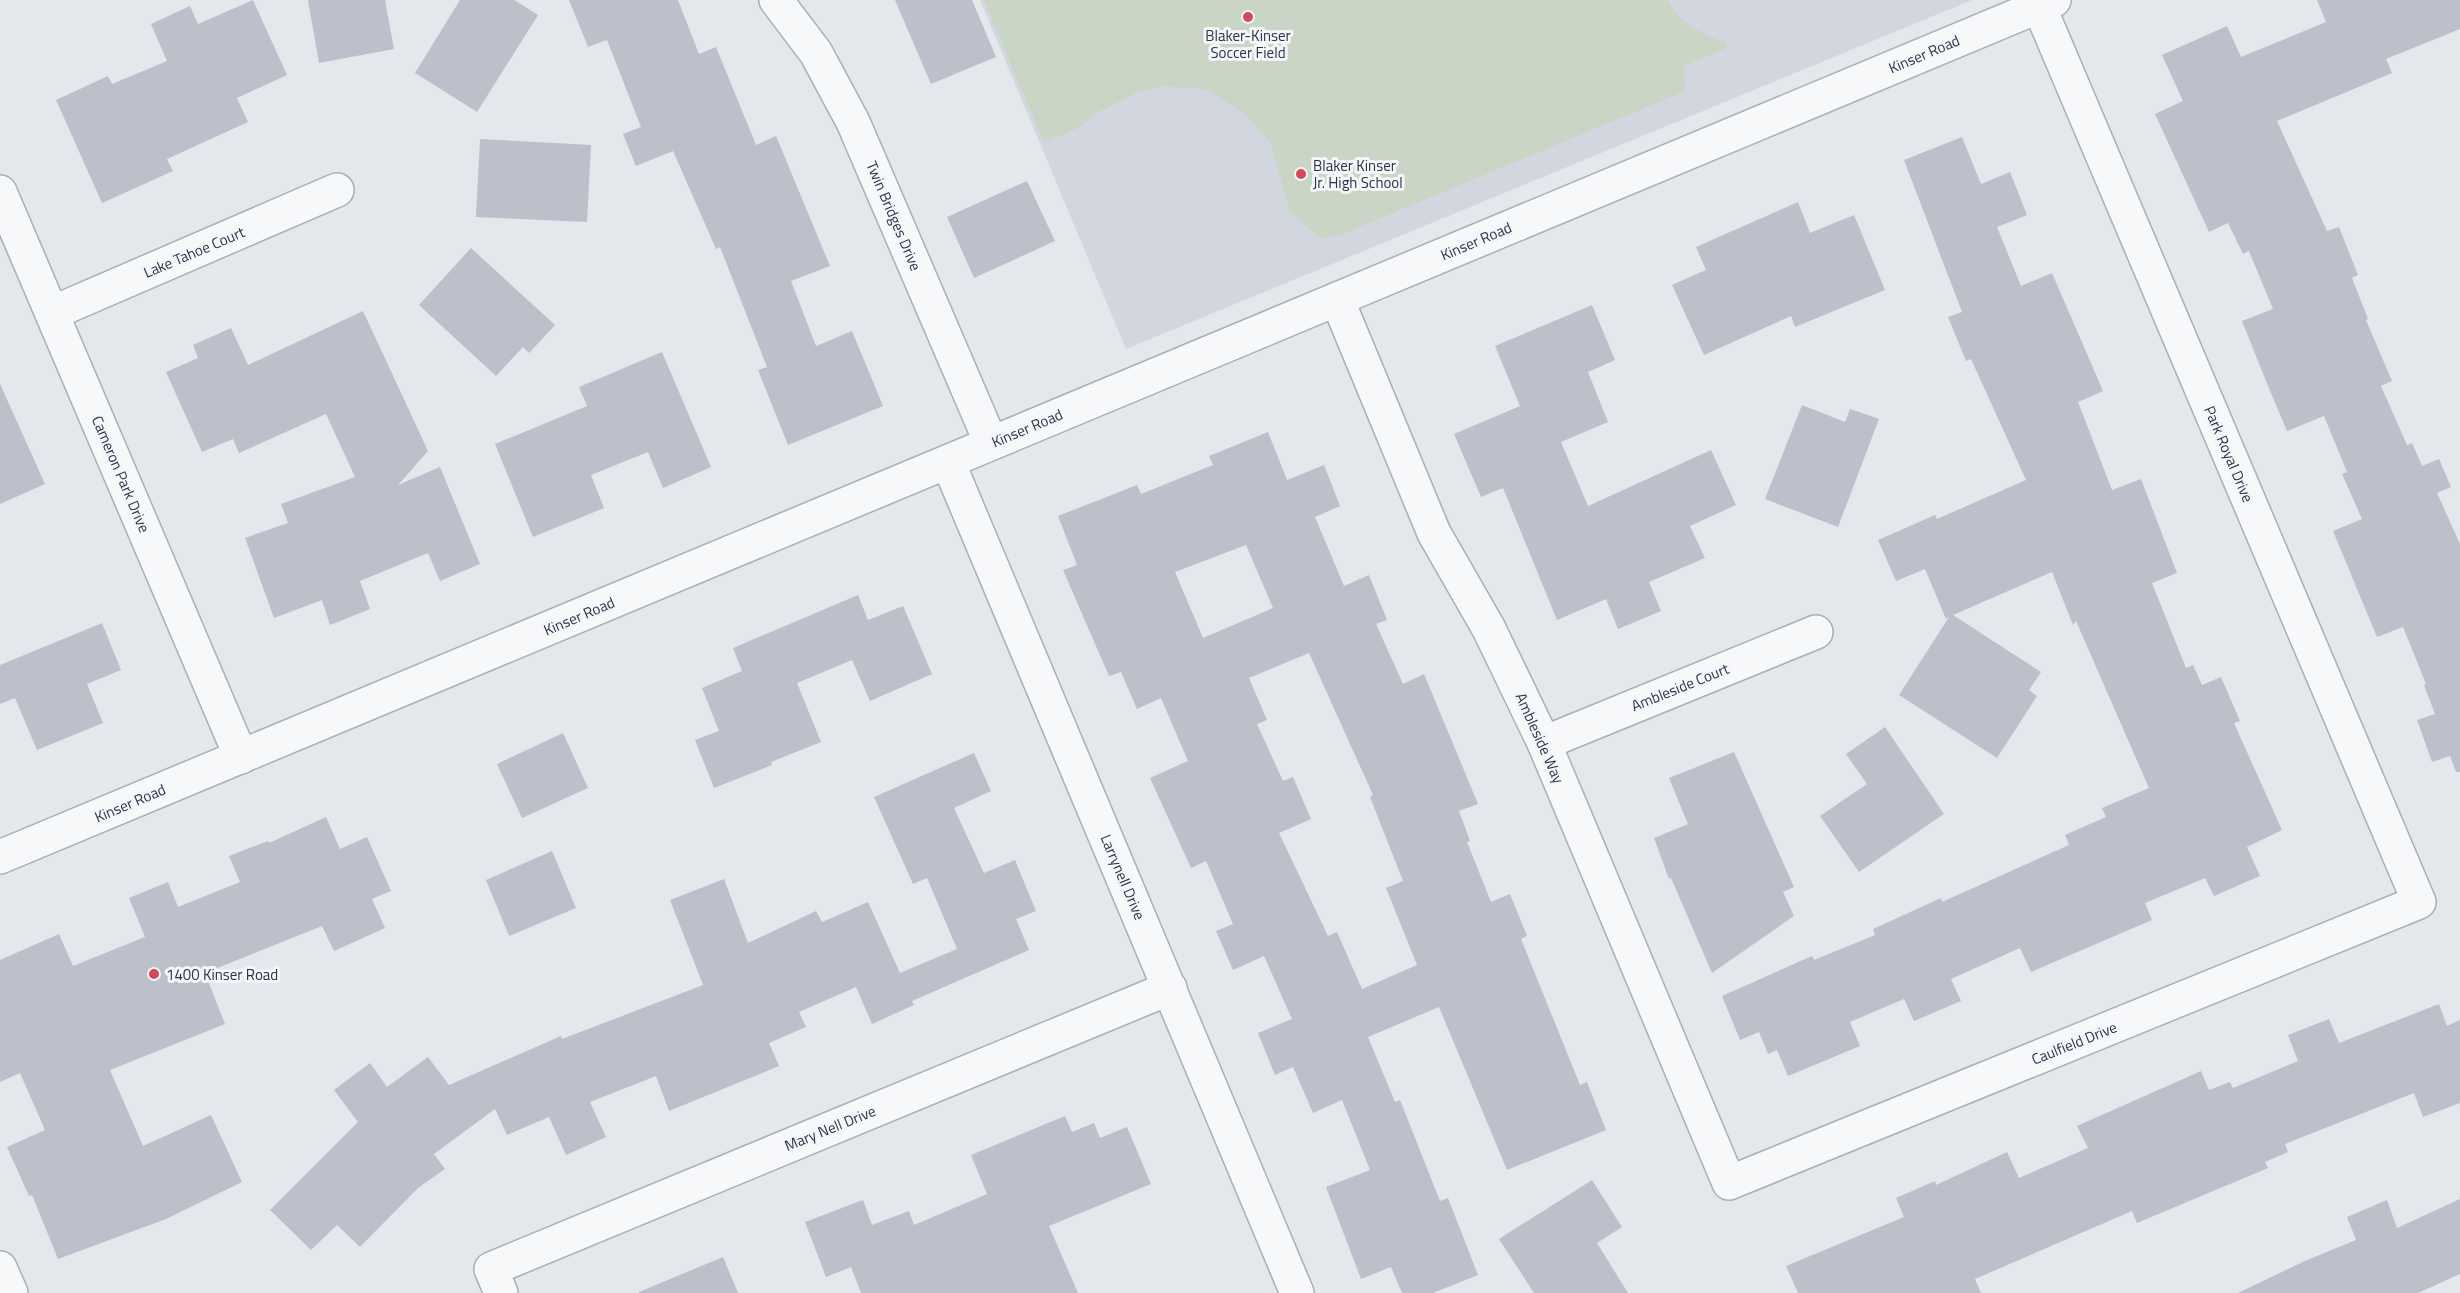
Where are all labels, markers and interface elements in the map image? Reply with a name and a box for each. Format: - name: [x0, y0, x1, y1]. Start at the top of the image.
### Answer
- marker: Blaker-Kinser Soccer Field: [1241, 10, 1255, 24]
- place label: Blaker-Kinser Soccer Field: [1205, 24, 1291, 64]
- street label: Kinser Road: [1885, 29, 1963, 79]
- place label: Blaker Kinser Jr. High School: [1313, 154, 1403, 194]
- street label: Twin Bridges Drive: [861, 158, 927, 274]
- marker: Blaker Kinser Jr. High School: [1294, 167, 1308, 181]
- street label: Kinser Road: [1437, 216, 1515, 266]
- street label: Lake Tahoe Court: [140, 220, 249, 284]
- street label: Park Royal Drive: [2198, 402, 2260, 506]
- street label: Kinser Road: [988, 403, 1066, 453]
- street label: Cameron Park Drive: [86, 412, 156, 536]
- street label: Kinser Road: [540, 591, 618, 641]
- street label: Ambleside Court: [1628, 657, 1733, 717]
- street label: Ambleside Way: [1510, 689, 1570, 787]
- street label: Kinser Road: [91, 778, 169, 828]
- street label: Larrynell Drive: [1095, 831, 1151, 923]
- place label: 1400 Kinser Road: [166, 963, 278, 986]
- marker: 1400 Kinser Road: [147, 967, 161, 981]
- street label: Caulfield Drive: [2028, 1015, 2120, 1071]
- street label: Mary Nell Drive: [781, 1099, 879, 1157]

